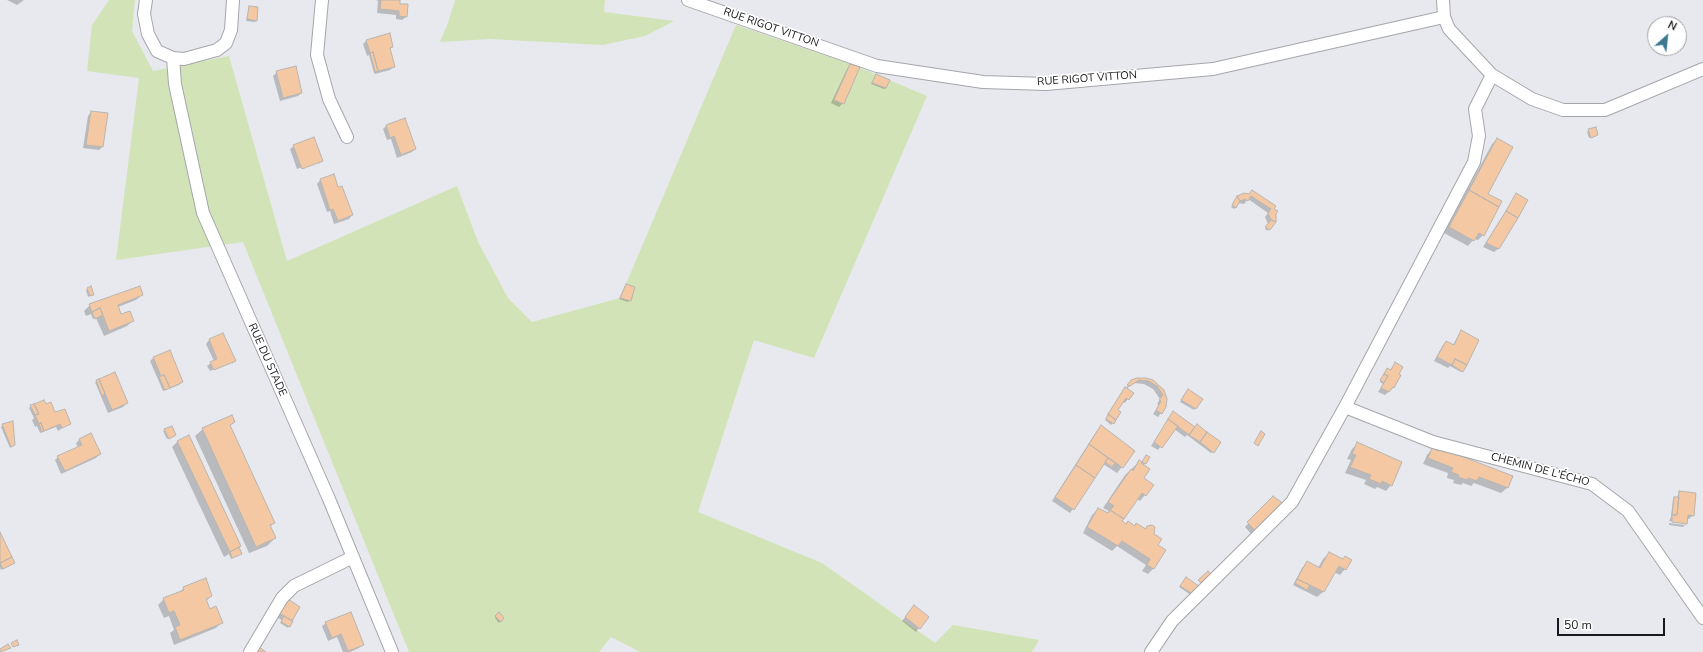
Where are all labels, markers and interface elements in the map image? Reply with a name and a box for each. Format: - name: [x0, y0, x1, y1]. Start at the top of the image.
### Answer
- street label: RUE RIGOT VITTON: [722, 5, 820, 51]
- north arrow: [1647, 16, 1687, 56]
- text: N: [1665, 17, 1679, 34]
- street label: RUE RIGOT VITTON: [1037, 69, 1137, 89]
- street label: RUE DU STADE: [245, 321, 289, 399]
- street label: CHEMIN DE L'ÉCHO: [1489, 450, 1591, 490]
- scale bar: [1559, 610, 1667, 636]
- text: 50 m: [1564, 617, 1592, 633]

